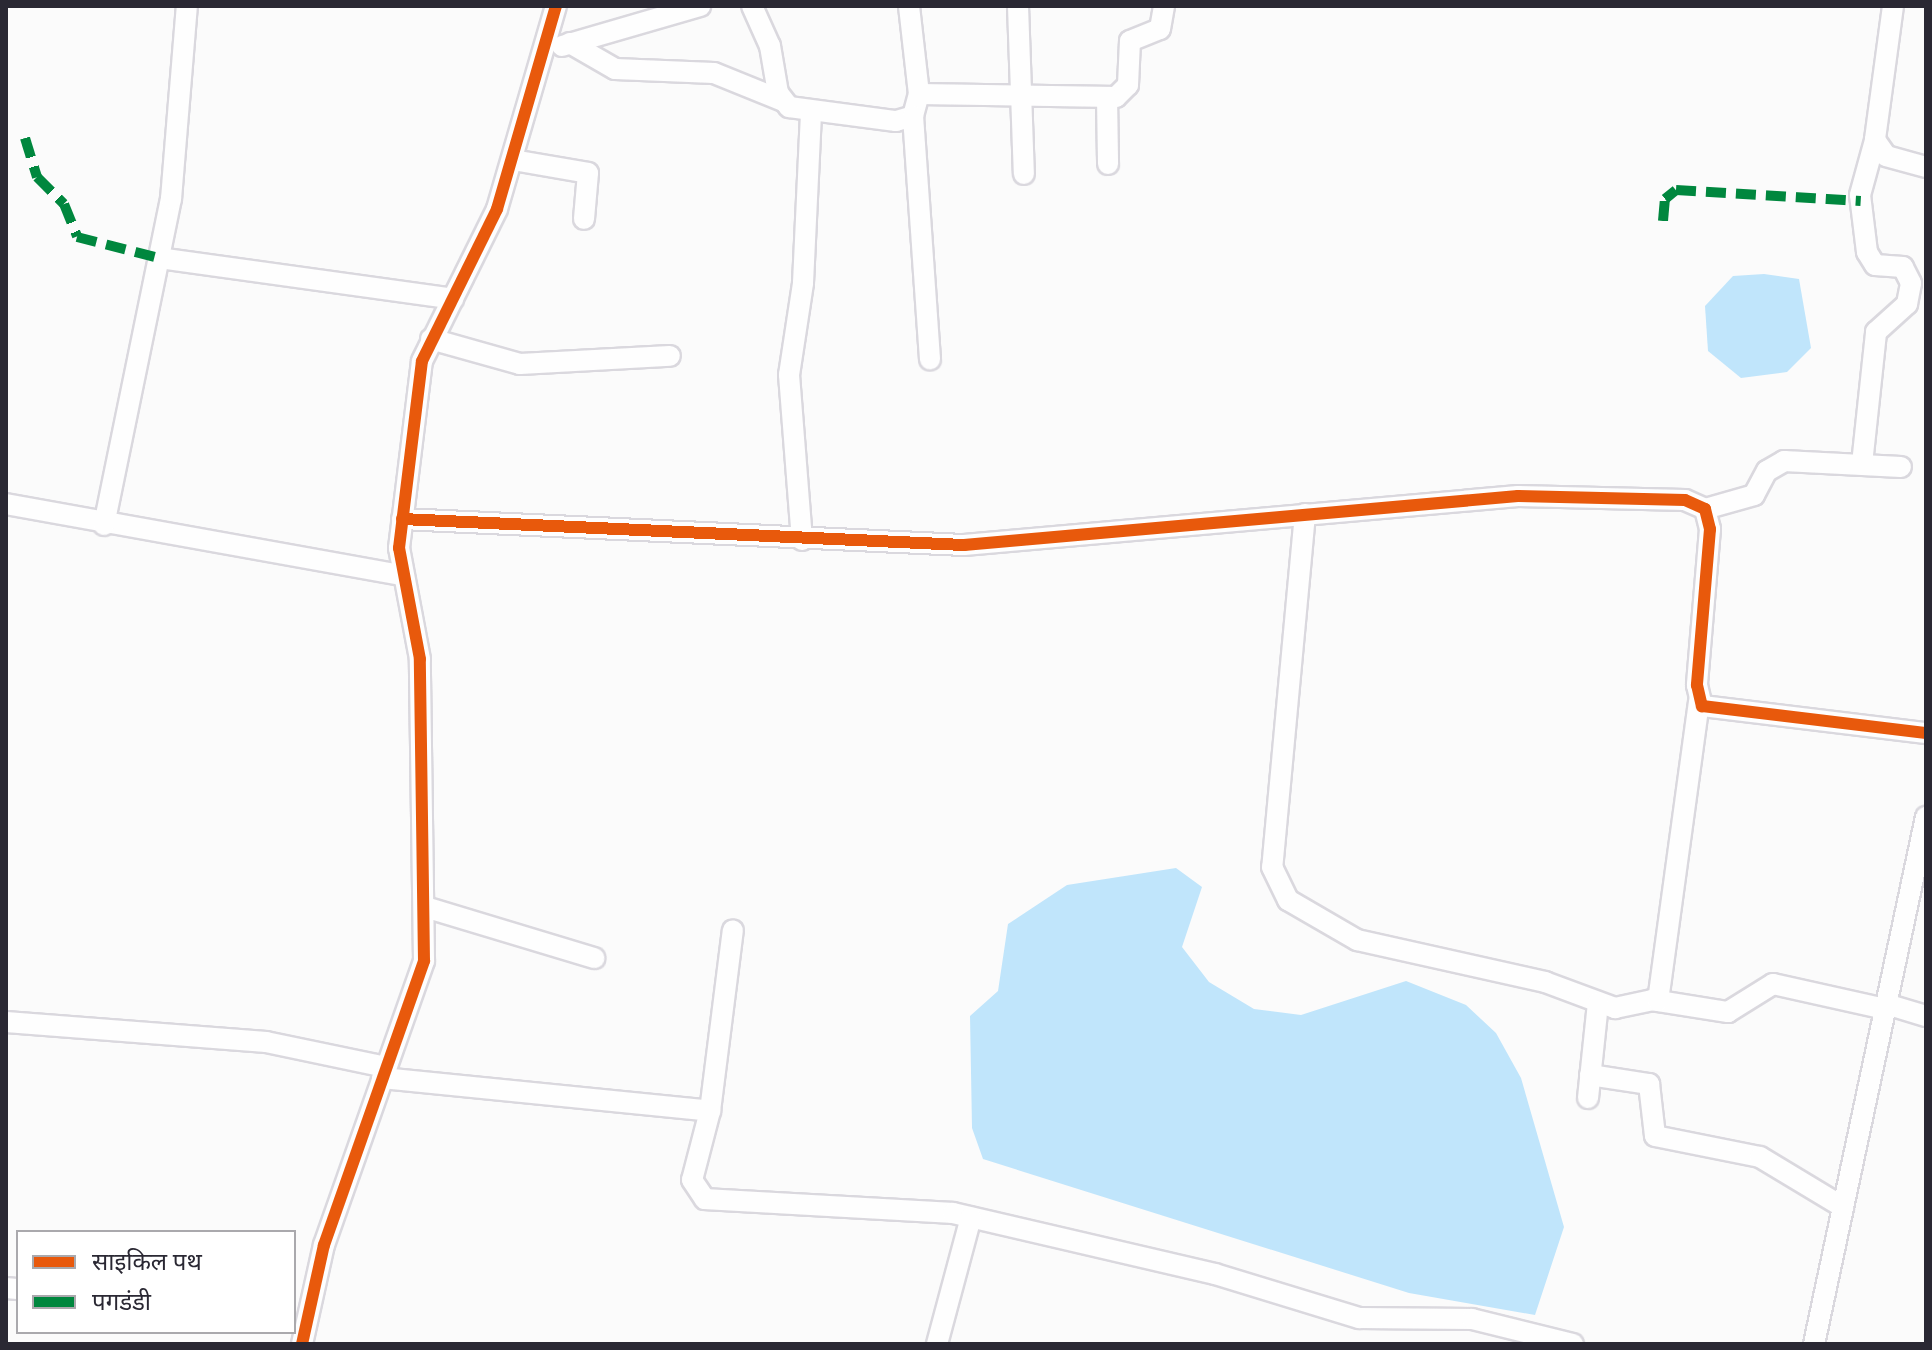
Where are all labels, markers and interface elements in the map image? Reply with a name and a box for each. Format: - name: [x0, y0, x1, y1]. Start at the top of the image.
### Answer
- legend: [16, 1230, 296, 1334]
- text: साइकिल पथ: [92, 1245, 202, 1277]
- text: पगडंडी: [92, 1285, 151, 1317]

